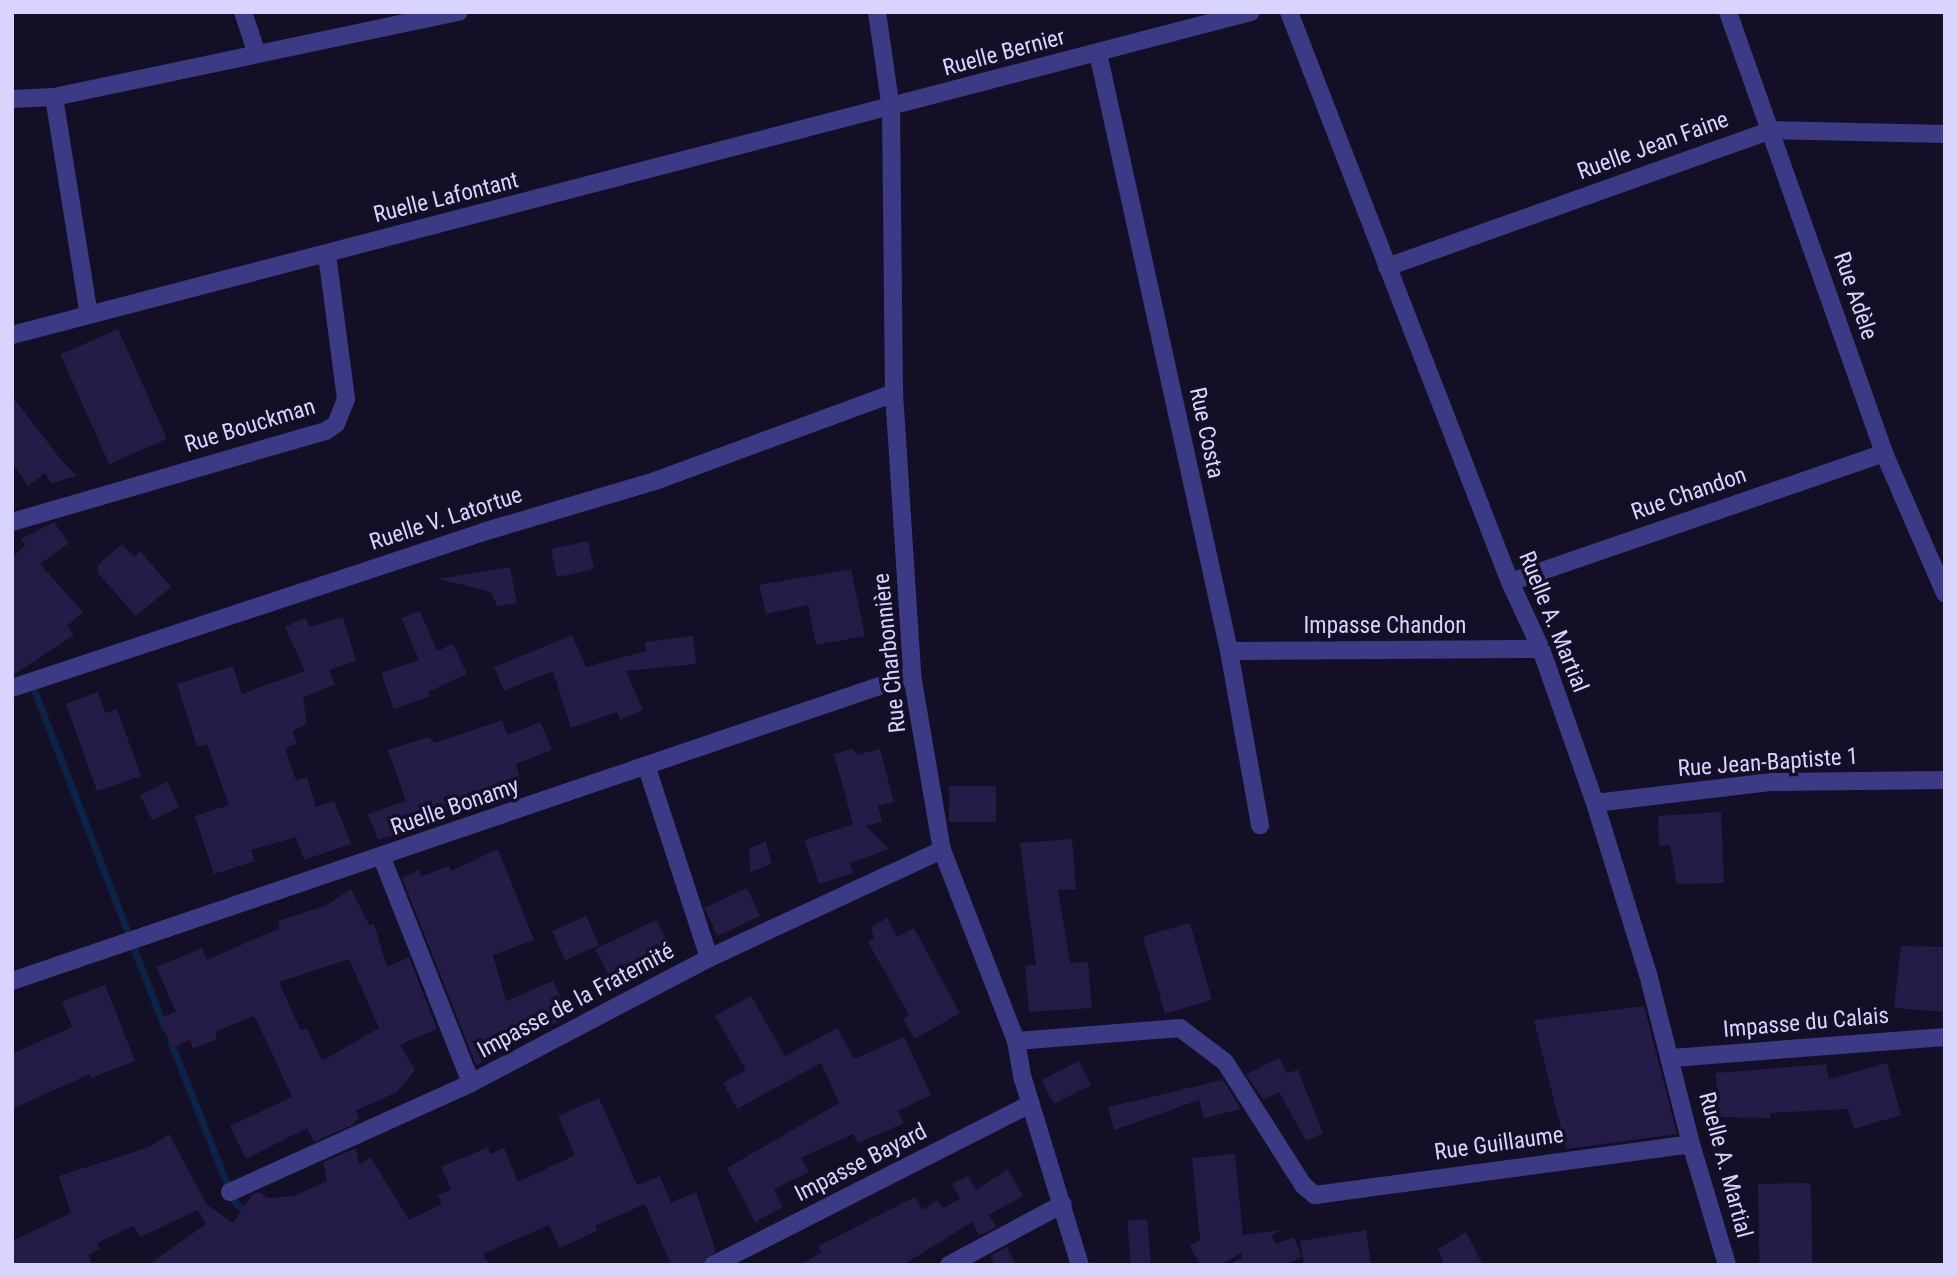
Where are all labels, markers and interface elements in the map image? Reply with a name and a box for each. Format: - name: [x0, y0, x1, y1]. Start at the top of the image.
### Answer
- street label: Ruelle Bernier: [940, 23, 1068, 83]
- street label: Ruelle Jean Faine: [1574, 106, 1732, 186]
- street label: Ruelle Lafontant: [371, 167, 521, 229]
- street label: Rue Adèle: [1827, 249, 1883, 343]
- street label: Rue Costa: [1183, 385, 1229, 481]
- street label: Rue Bouckman: [181, 393, 319, 459]
- street label: Rue Chandon: [1628, 461, 1750, 527]
- street label: Ruelle V. Latortue: [366, 481, 526, 557]
- street label: Ruelle A. Martial: [1512, 547, 1594, 697]
- street label: Rue Charbonnière: [868, 572, 912, 734]
- street label: Impasse Chandon: [1304, 612, 1466, 640]
- street label: Rue Jean-Baptiste 1: [1677, 743, 1859, 783]
- street label: Ruelle Bonamy: [387, 772, 523, 842]
- street label: Impasse de la Fraternité: [473, 938, 679, 1064]
- street label: Impasse du Calais: [1722, 1002, 1890, 1044]
- street label: Ruelle A. Martial: [1692, 1089, 1758, 1241]
- street label: Impasse Bayard: [790, 1118, 932, 1208]
- street label: Rue Guillaume: [1433, 1121, 1565, 1167]

